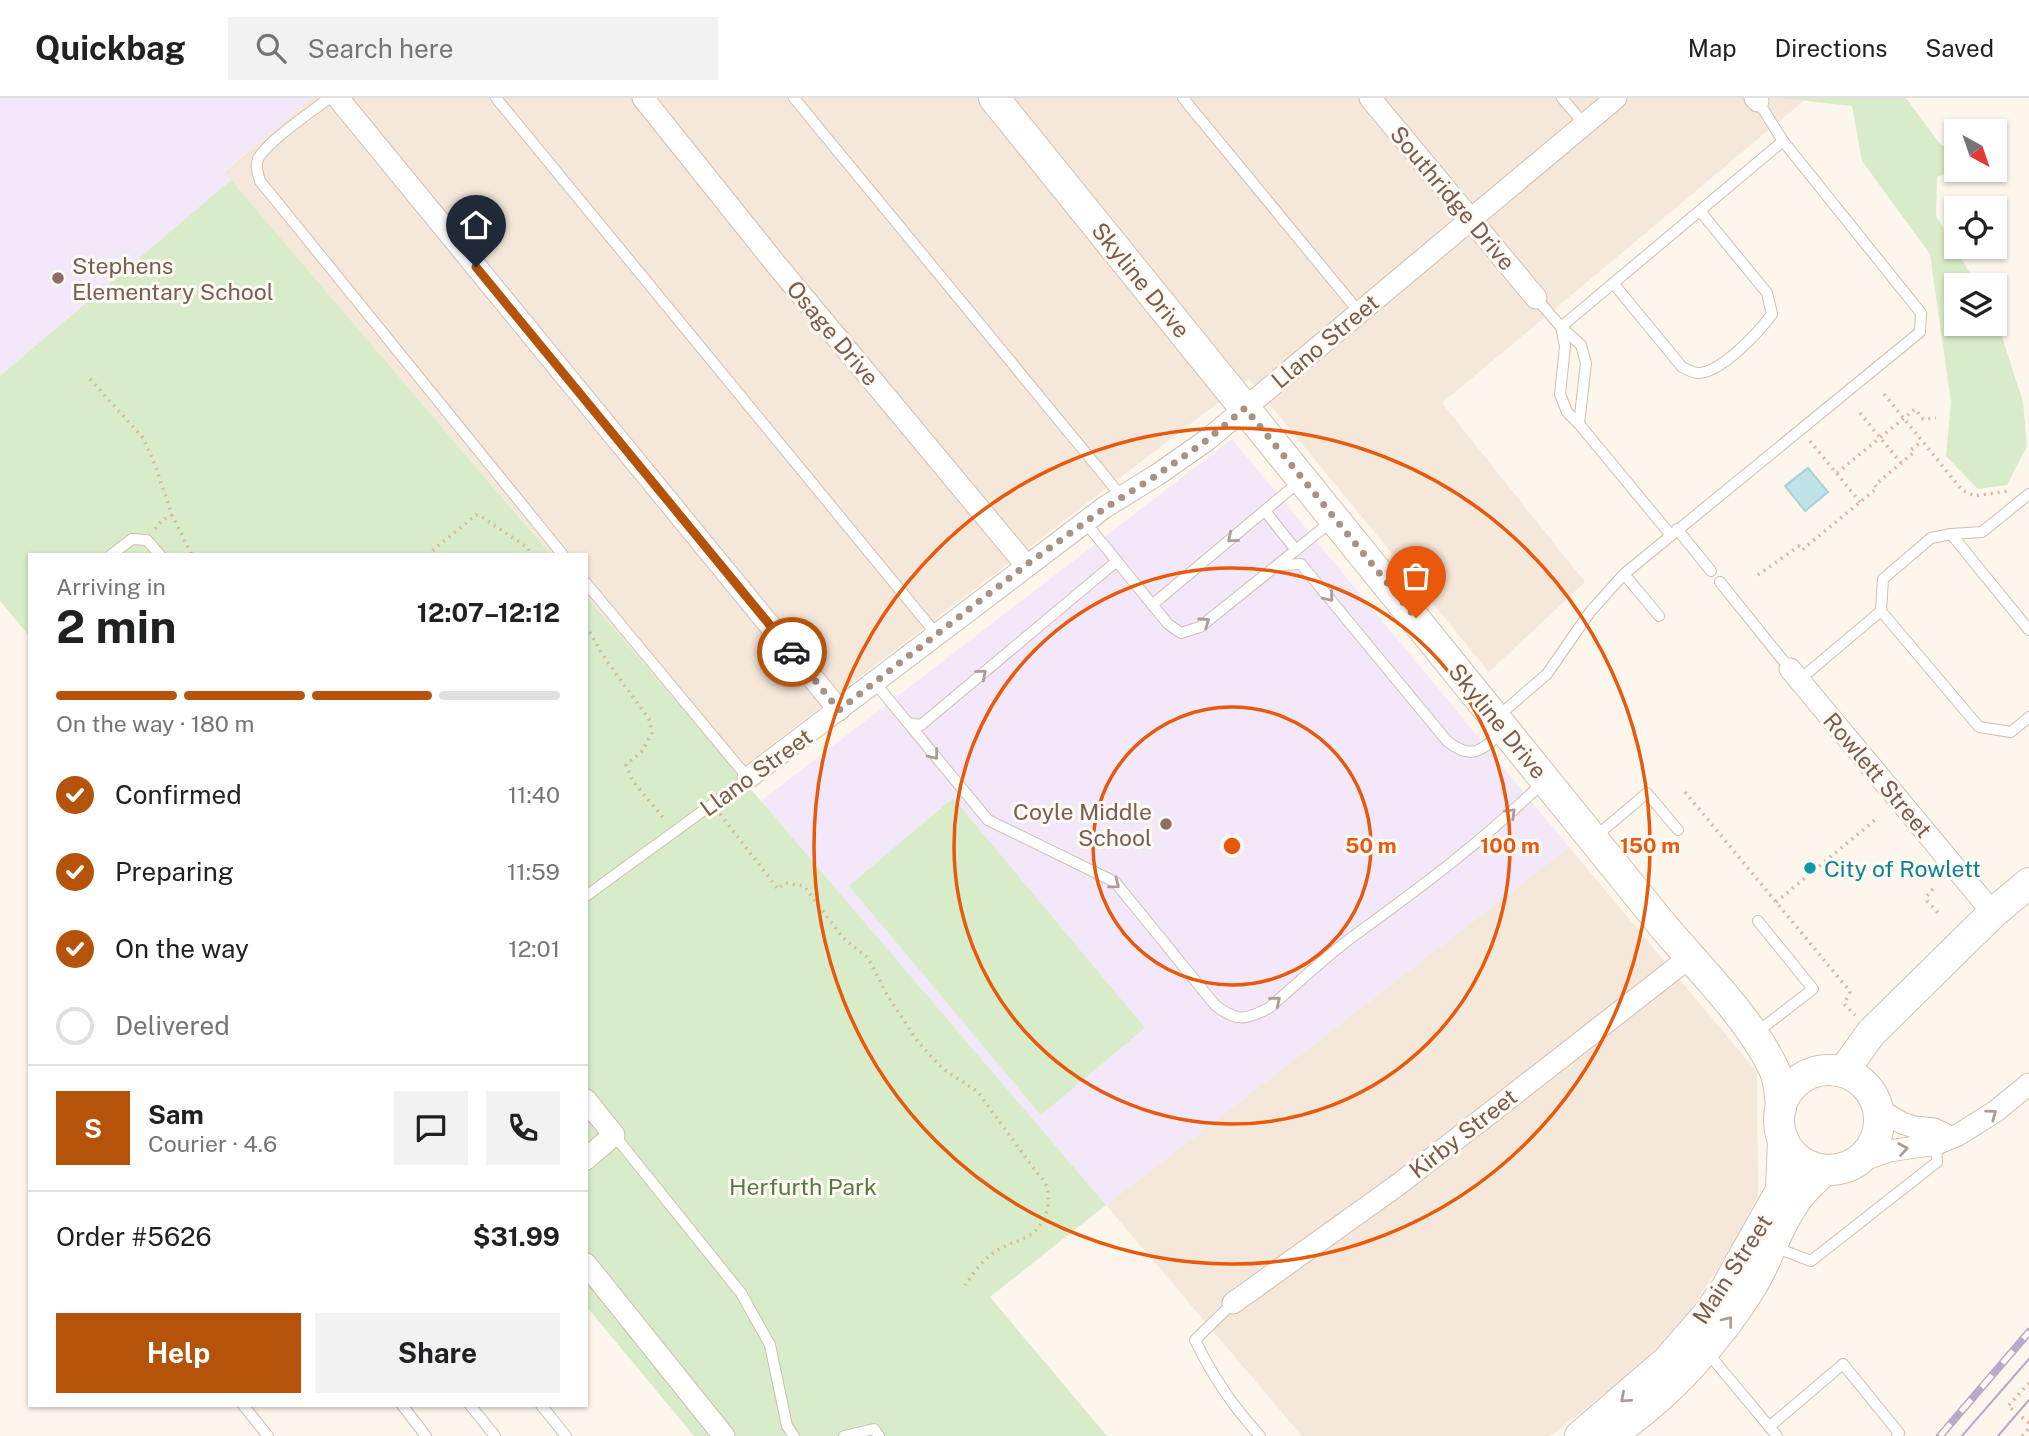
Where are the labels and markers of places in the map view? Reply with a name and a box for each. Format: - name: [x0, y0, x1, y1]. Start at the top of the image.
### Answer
- pin: [446, 195, 506, 267]
- place label: Stephens Elementary School: [72, 252, 274, 305]
- marker: Stephens Elementary School: [50, 270, 66, 286]
- pin: [1386, 546, 1446, 618]
- place label: Coyle Middle School: [1013, 798, 1152, 851]
- marker: Coyle Middle School: [1158, 816, 1174, 832]
- centre of rings: [1220, 834, 1244, 858]
- place label: City of Rowlett: [1824, 855, 1981, 882]
- marker: City of Rowlett: [1802, 860, 1818, 876]

